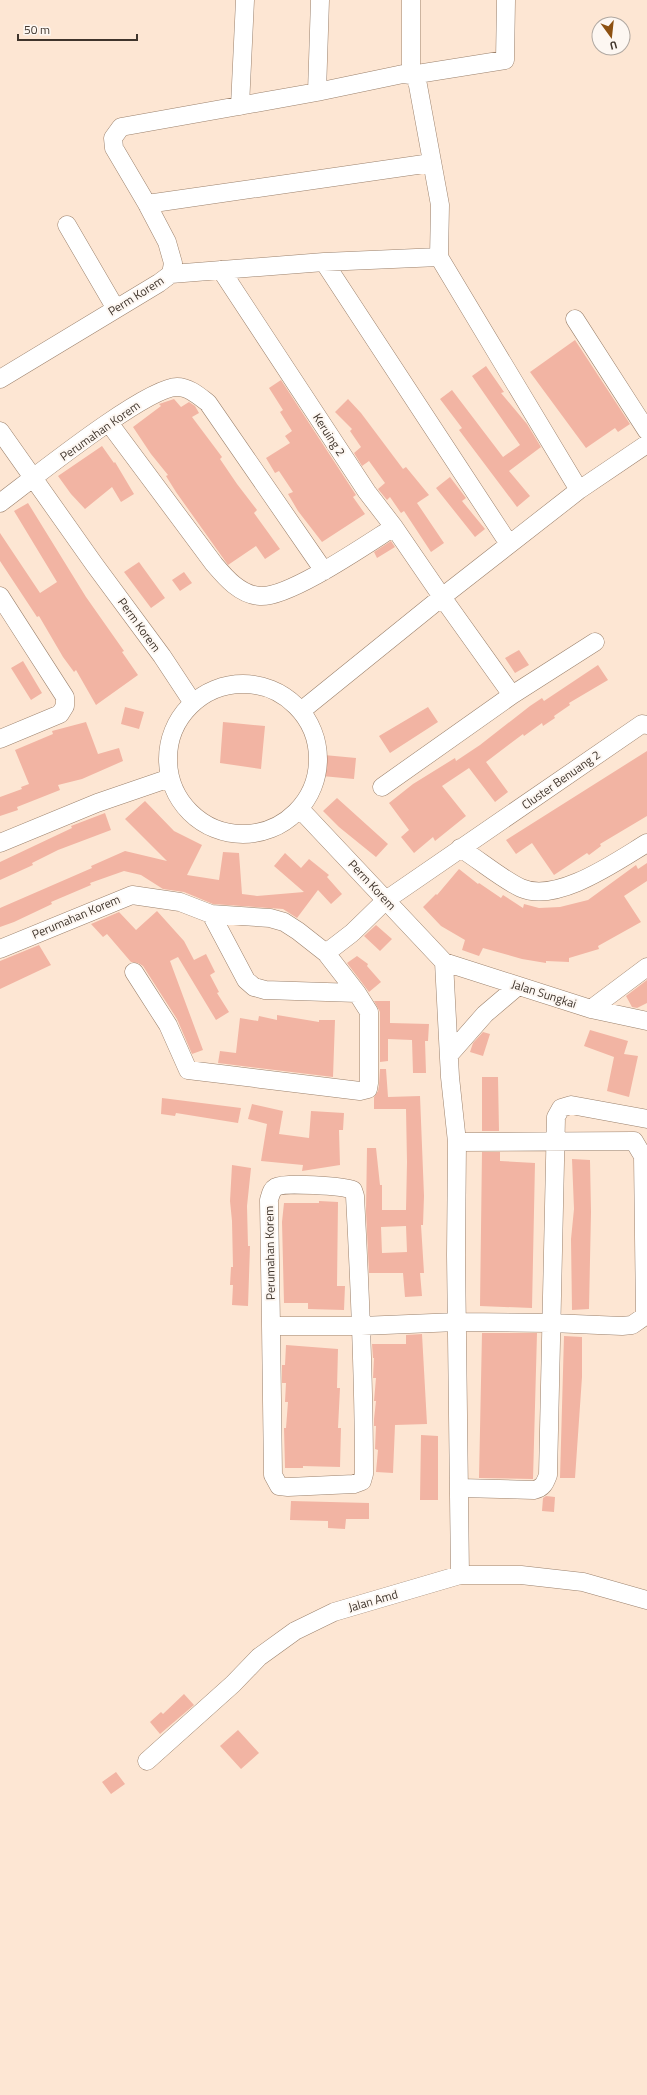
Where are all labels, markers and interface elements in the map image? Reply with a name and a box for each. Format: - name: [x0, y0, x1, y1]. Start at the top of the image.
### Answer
- scale bar: [18, 16, 137, 42]
- north arrow: [591, 16, 631, 56]
- text: 50 m: [24, 20, 50, 39]
- text: U: [608, 37, 619, 54]
- street label: Perm Korem: [104, 271, 168, 320]
- street label: Perumahan Korem: [56, 396, 144, 465]
- street label: Keruing 2: [308, 409, 350, 460]
- street label: Perm Korem: [113, 594, 166, 656]
- street label: Cluster Benuang 2: [517, 745, 604, 814]
- street label: Perm Korem: [344, 855, 401, 914]
- street label: Perumahan Korem: [29, 889, 123, 944]
- street label: Jalan Sungkai: [509, 974, 579, 1013]
- street label: Perumahan Korem: [259, 1206, 280, 1300]
- street label: Jalan Amd: [346, 1584, 400, 1617]

